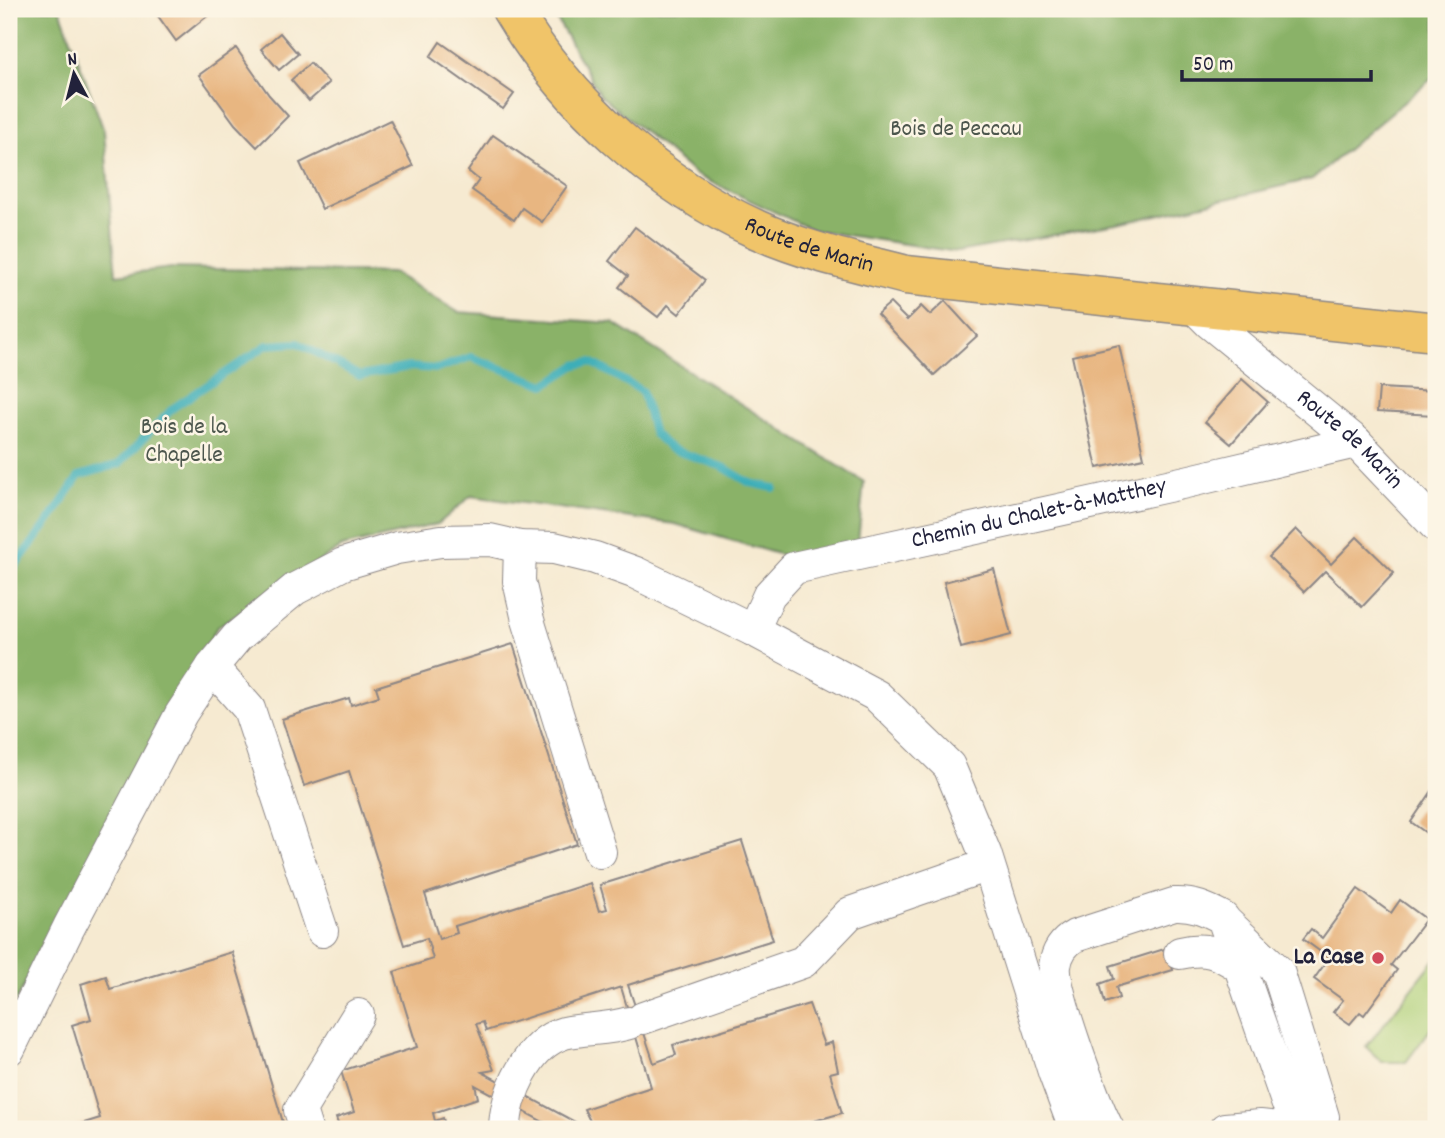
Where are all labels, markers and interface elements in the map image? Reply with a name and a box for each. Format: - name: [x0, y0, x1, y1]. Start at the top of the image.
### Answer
- north arrow: [38, 38, 108, 108]
- scale bar: [1182, 38, 1372, 82]
- text: N: [66, 47, 79, 75]
- text: 50 m: [1193, 51, 1233, 81]
- park label: Bois de Peccau: [890, 113, 1022, 147]
- street label: Route de Marin: [738, 209, 877, 283]
- street label: Route de Marin: [1288, 382, 1410, 498]
- park label: Bois de la Chapelle: [141, 411, 228, 473]
- street label: Chemin du Chalet-à-Matthey: [908, 470, 1171, 559]
- place label: La Case: [1294, 941, 1364, 975]
- marker: La Case: [1370, 950, 1386, 966]

